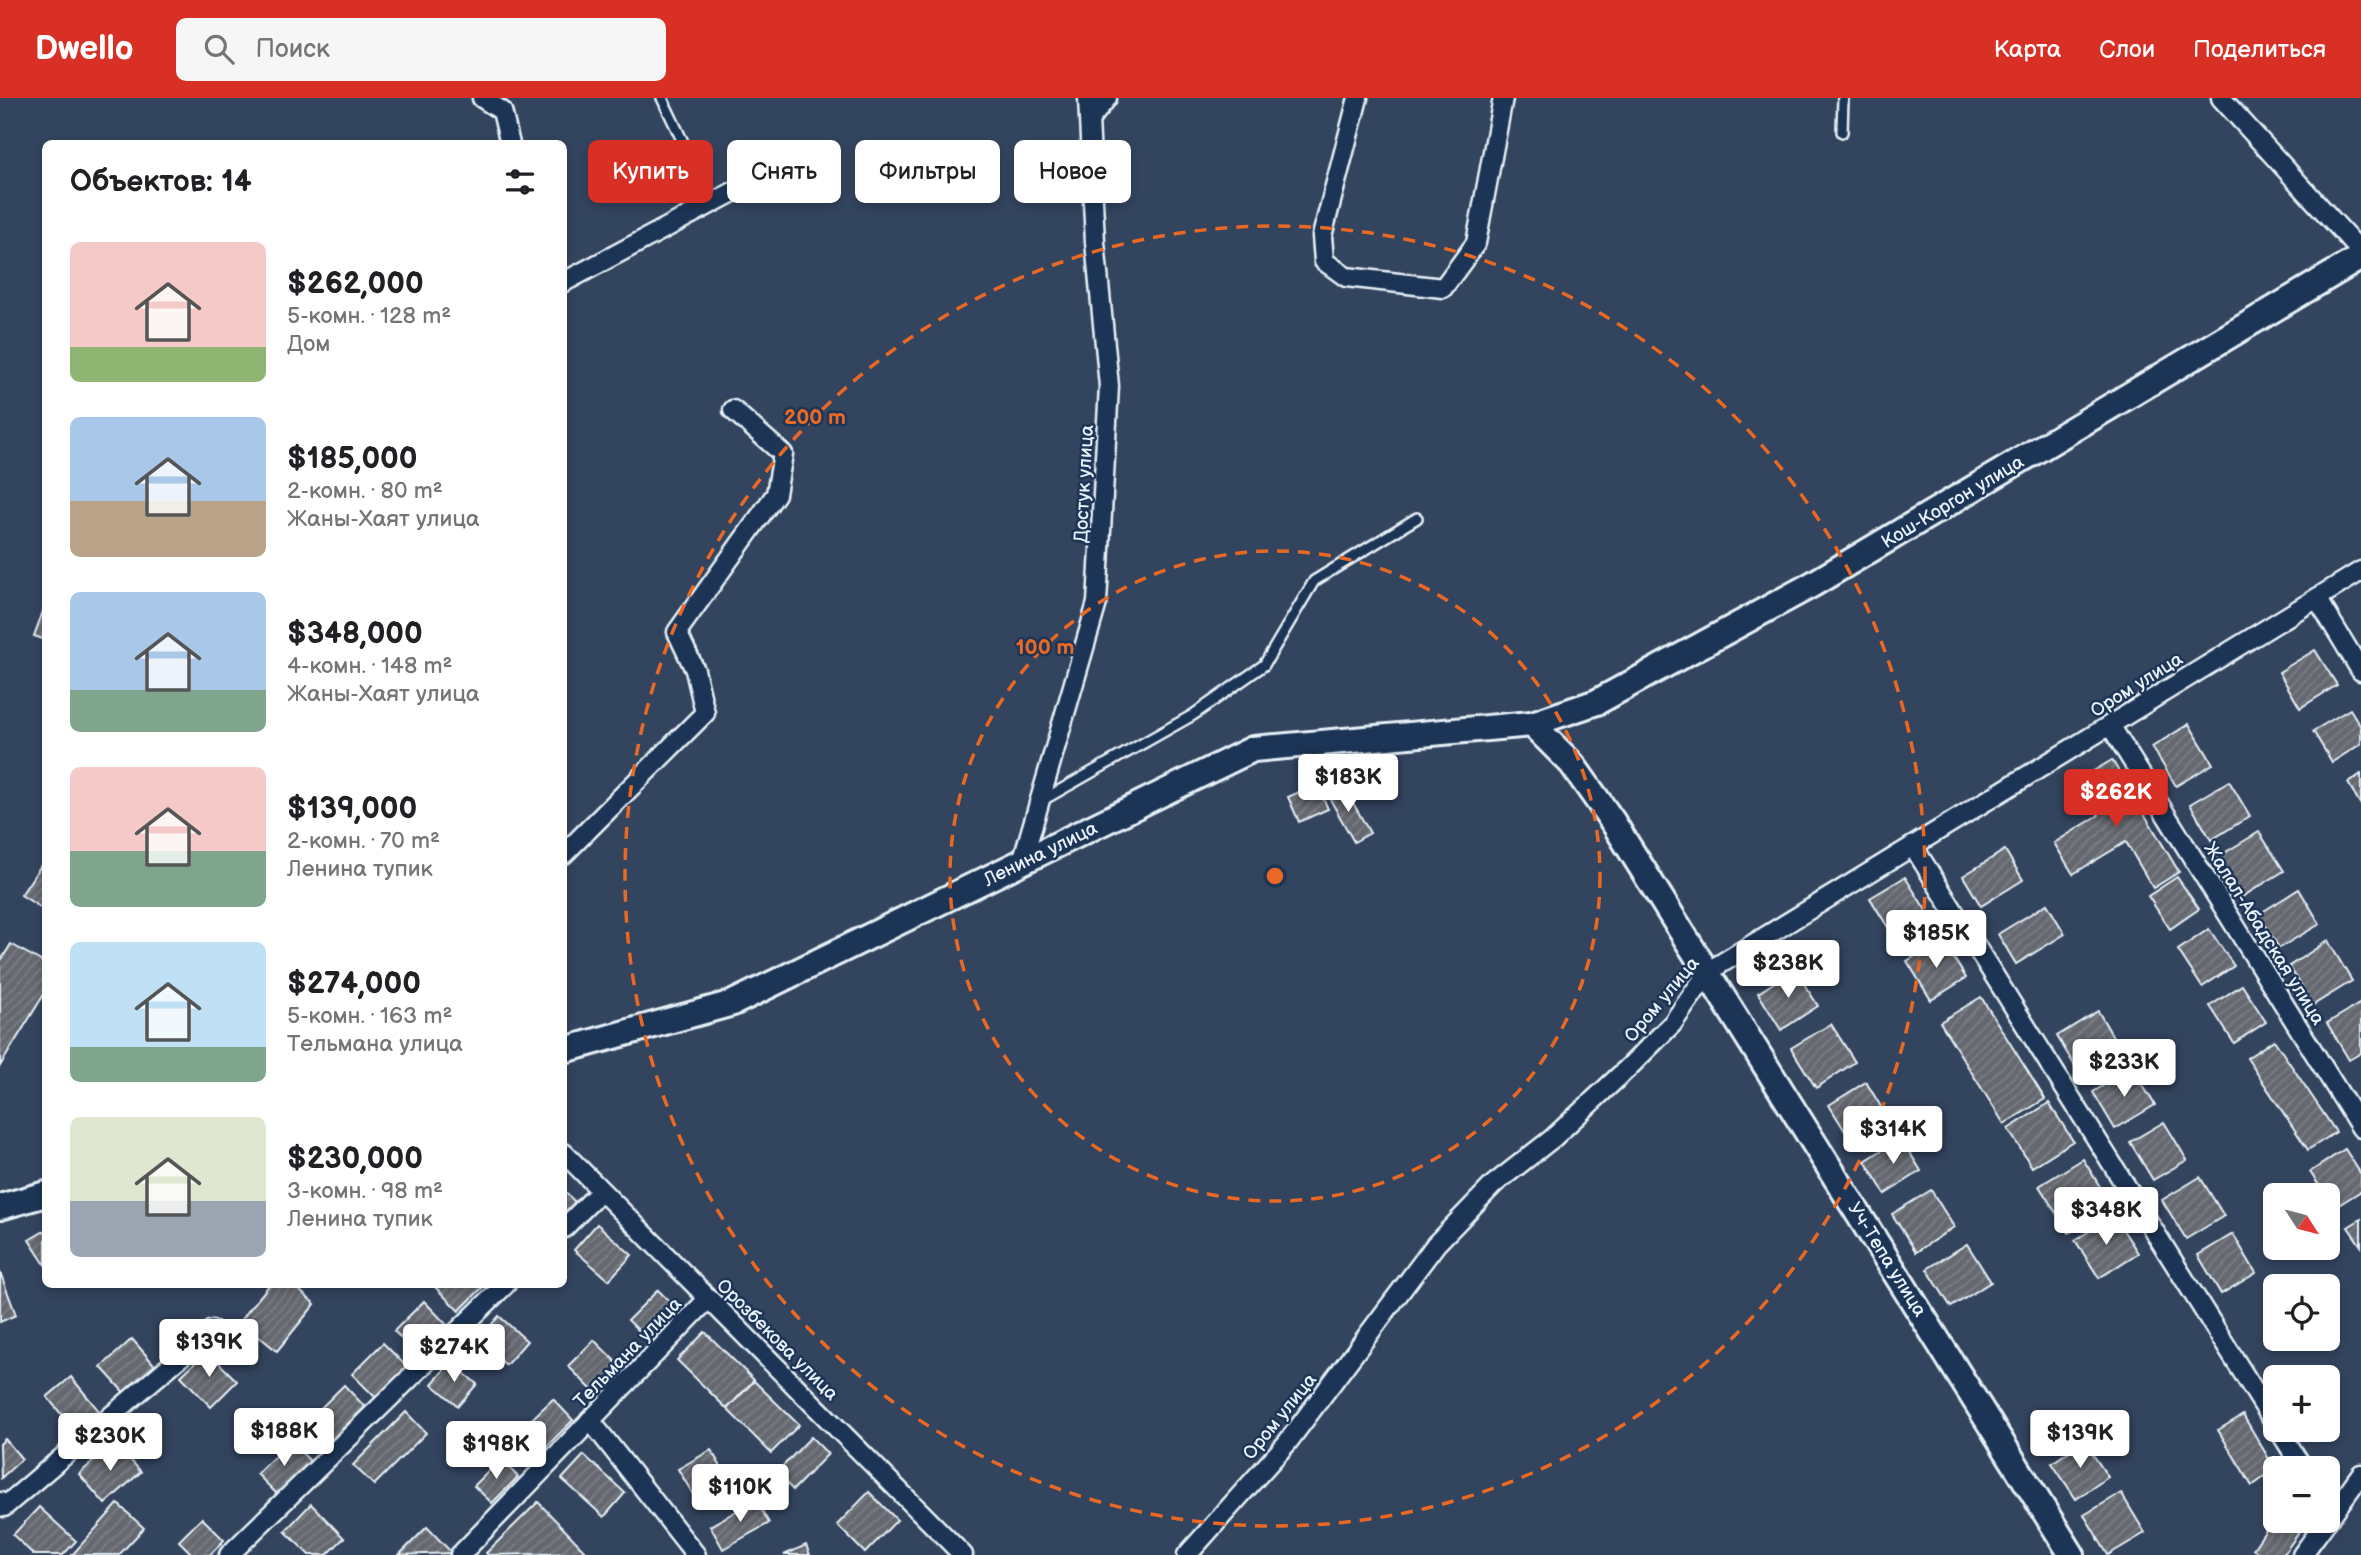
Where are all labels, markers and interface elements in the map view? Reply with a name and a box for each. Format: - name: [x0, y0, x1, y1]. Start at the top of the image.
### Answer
- search box: [176, 18, 666, 81]
- text: Dwello: [35, 29, 134, 69]
- icon: search: [200, 30, 238, 68]
- text: Поиск: [256, 34, 330, 65]
- text: Карта: [1994, 35, 2061, 64]
- text: Слои: [2099, 35, 2155, 64]
- text: Поделиться: [2193, 35, 2326, 64]
- chip: Купить: [588, 140, 713, 203]
- chip: Снять: [727, 140, 841, 203]
- chip: Фильтры: [855, 140, 1000, 203]
- chip: Новое: [1014, 140, 1131, 203]
- icon: filters: [501, 163, 539, 201]
- text: Объектов: 14: [70, 164, 252, 200]
- text: $262,000: [287, 266, 424, 302]
- icon: home: [126, 270, 210, 354]
- text: 5-комн. · 128 m²: [287, 302, 451, 330]
- text: Дом: [287, 330, 330, 358]
- text: 200 m: [784, 405, 846, 430]
- street label: Достук улица: [1070, 425, 1099, 544]
- text: $185,000: [287, 441, 417, 477]
- icon: home: [126, 445, 210, 529]
- street label: Кош-Коргон улица: [1877, 451, 2028, 554]
- text: 2-комн. · 80 m²: [287, 477, 443, 505]
- text: Жаны-Хаят улица: [287, 505, 480, 533]
- text: $348,000: [287, 616, 423, 652]
- icon: home: [126, 620, 210, 704]
- text: 100 m: [1016, 635, 1074, 660]
- street label: Ором улица: [2086, 648, 2187, 723]
- text: 4-комн. · 148 m²: [287, 652, 452, 680]
- text: Жаны-Хаят улица: [287, 680, 480, 708]
- pin: $183K: [1299, 754, 1397, 814]
- text: $183K: [1314, 763, 1382, 791]
- pin: $262K: [2067, 770, 2165, 829]
- text: $262K: [2080, 778, 2152, 806]
- text: $139,000: [287, 791, 417, 827]
- icon: home: [126, 795, 210, 879]
- street label: Ленина улица: [979, 817, 1101, 892]
- text: 2-комн. · 70 m²: [287, 827, 440, 855]
- street label: Жалал-Абадская улица: [2198, 838, 2329, 1029]
- text: Ленина тупик: [287, 855, 433, 883]
- centre of rings: [1263, 864, 1287, 888]
- pin: $185K: [1887, 910, 1985, 970]
- text: $185K: [1902, 919, 1970, 947]
- pin: $238K: [1739, 940, 1837, 1000]
- text: $238K: [1752, 949, 1824, 977]
- street label: Ором улица: [1620, 953, 1705, 1047]
- text: $274,000: [287, 966, 421, 1002]
- icon: home: [126, 970, 210, 1054]
- text: 5-комн. · 163 m²: [287, 1002, 452, 1030]
- text: Тельмана улица: [287, 1030, 463, 1058]
- pin: $233K: [2075, 1040, 2173, 1099]
- text: $233K: [2089, 1048, 2159, 1076]
- pin: $314K: [1844, 1107, 1942, 1166]
- text: $314K: [1859, 1115, 1927, 1143]
- text: $230,000: [287, 1141, 423, 1177]
- icon: home: [126, 1145, 210, 1229]
- text: 3-комн. · 98 m²: [287, 1177, 443, 1205]
- north arrow: [2263, 1183, 2340, 1260]
- map controls: [2263, 1183, 2340, 1533]
- pin: $348K: [2057, 1188, 2155, 1247]
- text: $348K: [2070, 1196, 2142, 1224]
- street label: Уч-Тепа улица: [1842, 1198, 1931, 1321]
- text: Ленина тупик: [287, 1205, 433, 1233]
- street label: Орозбекова улица: [711, 1274, 843, 1406]
- button: locate: [2263, 1274, 2340, 1351]
- street label: Тельмана улица: [569, 1293, 687, 1413]
- pin: $139K: [160, 1320, 258, 1379]
- pin: $274K: [405, 1324, 503, 1384]
- text: $139K: [175, 1328, 243, 1356]
- text: $274K: [419, 1333, 489, 1361]
- button: +: [2263, 1365, 2340, 1442]
- street label: Ором улица: [1238, 1369, 1322, 1465]
- pin: $188K: [235, 1408, 333, 1468]
- pin: $139K: [2031, 1410, 2129, 1470]
- pin: $230K: [61, 1414, 159, 1473]
- text: $188K: [250, 1417, 318, 1445]
- text: $139K: [2046, 1419, 2114, 1447]
- text: $230K: [74, 1422, 146, 1450]
- pin: $198K: [447, 1422, 545, 1481]
- text: $198K: [462, 1430, 530, 1458]
- button: −: [2263, 1456, 2340, 1533]
- pin: $110K: [691, 1464, 789, 1524]
- text: $110K: [708, 1473, 772, 1501]

